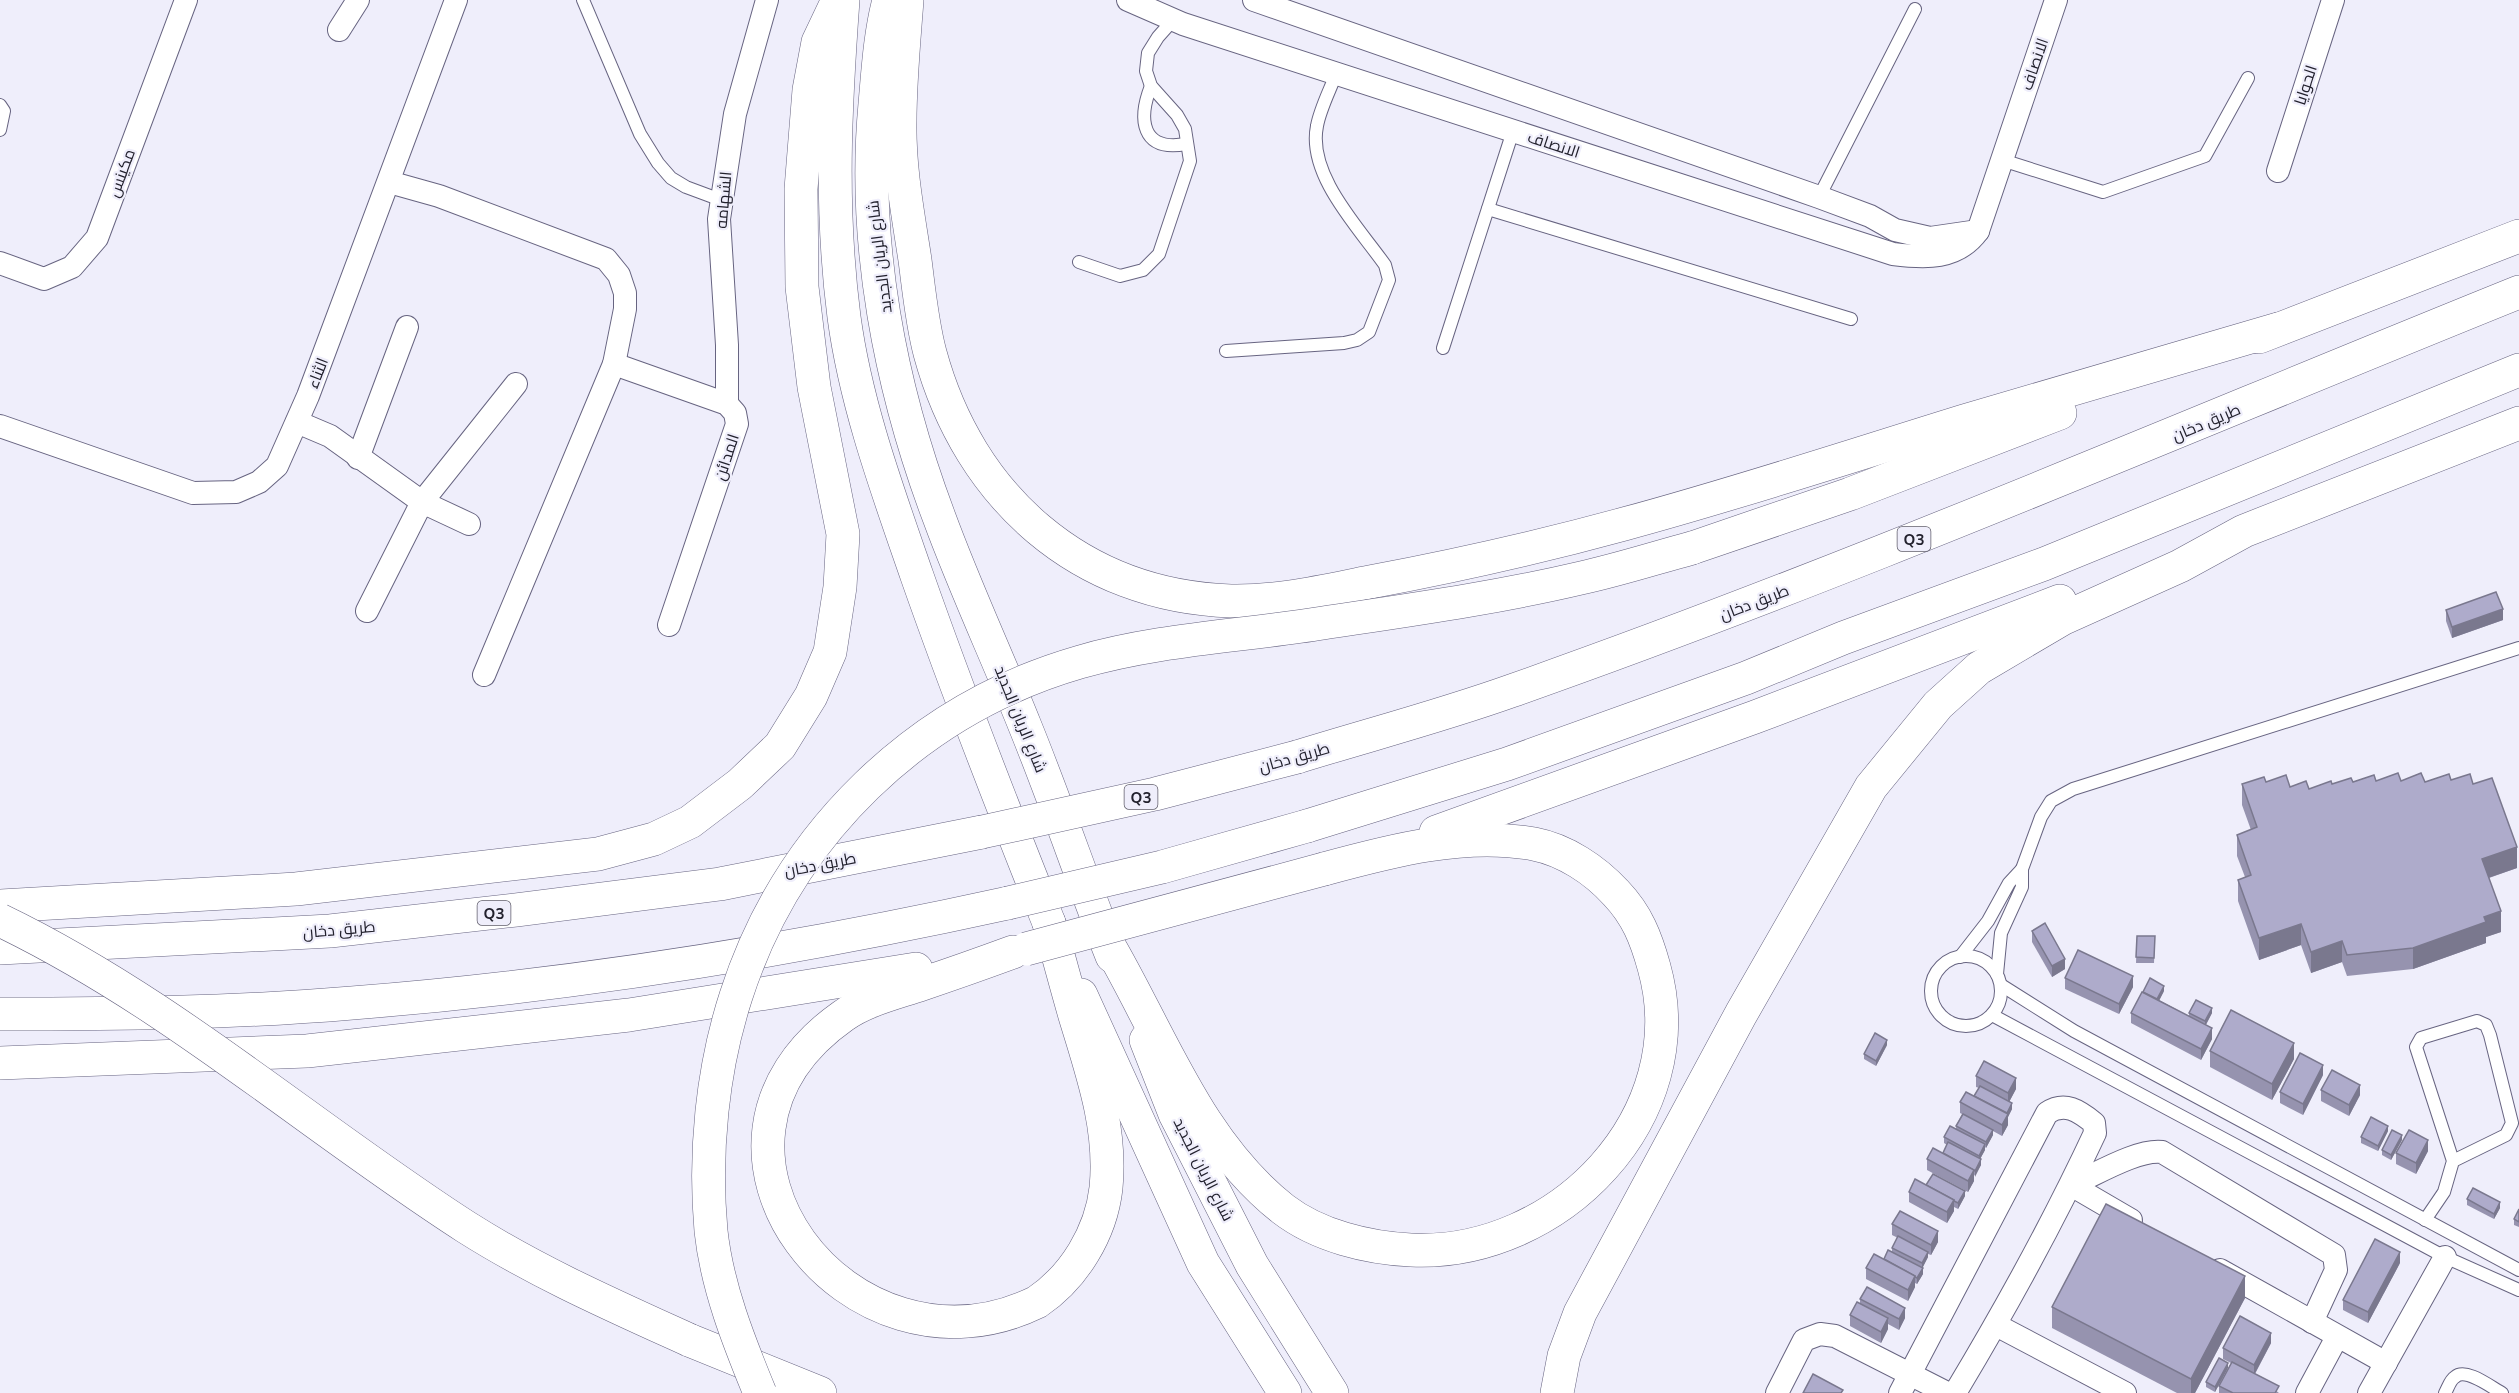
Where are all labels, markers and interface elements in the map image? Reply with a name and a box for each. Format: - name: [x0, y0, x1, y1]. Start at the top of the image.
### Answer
- street label: الانصاف: [2016, 35, 2052, 93]
- street label: الحوايا: [2289, 62, 2321, 108]
- street label: الانصاف: [1525, 126, 1583, 162]
- street label: مكينس: [103, 146, 140, 200]
- street label: الشهامه: [711, 171, 736, 229]
- street label: شارع الريان الجديد: [862, 199, 898, 315]
- street label: الثناء: [302, 355, 332, 391]
- street label: طريق دخان: [2169, 399, 2244, 446]
- street label: المدائن: [709, 431, 744, 483]
- road number: Q3: [1898, 527, 1930, 551]
- street label: طريق دخان: [1716, 580, 1792, 625]
- street label: شارع الريان الجديد: [989, 663, 1052, 776]
- street label: طريق دخان: [1256, 737, 1332, 778]
- road number: Q3: [1124, 785, 1158, 809]
- street label: طريق دخان: [782, 847, 858, 882]
- road number: Q3: [478, 901, 510, 925]
- street label: طريق دخان: [302, 916, 376, 943]
- street label: شارع الريان الجديد: [1168, 1114, 1239, 1225]

